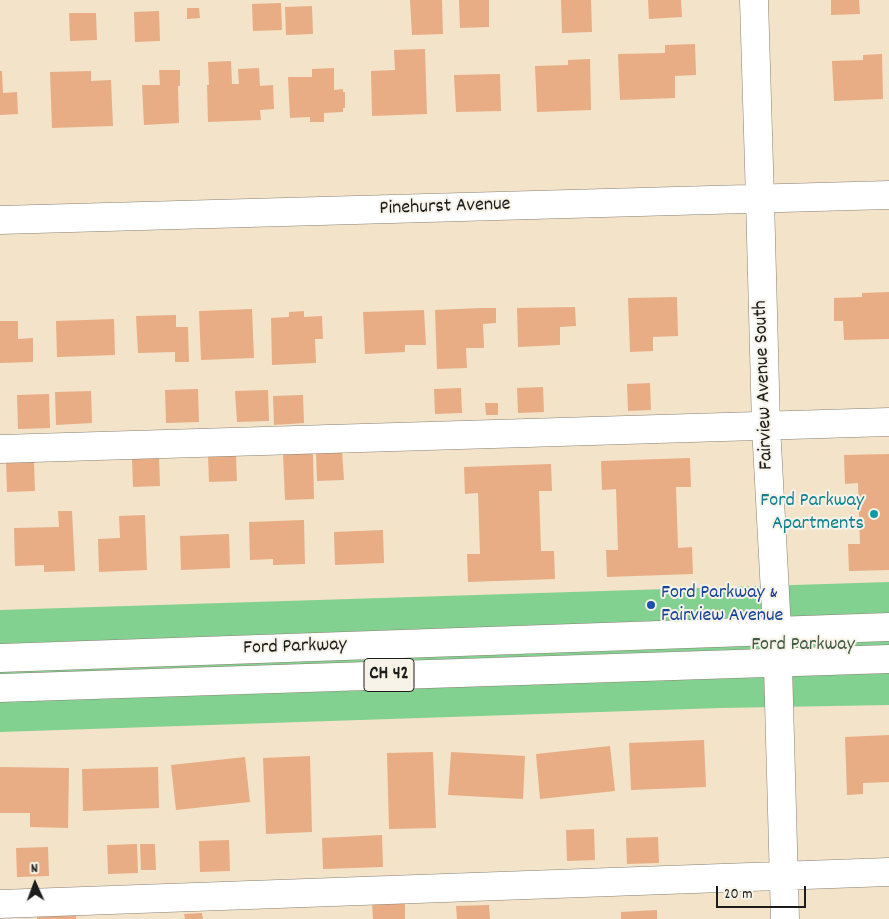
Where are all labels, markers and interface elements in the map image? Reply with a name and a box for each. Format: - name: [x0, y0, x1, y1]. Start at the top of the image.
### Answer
- street label: Pinehurst Avenue: [379, 194, 511, 222]
- street label: Fairview Avenue South: [750, 300, 780, 470]
- place label: Ford Parkway Apartments: [760, 490, 864, 537]
- marker: Ford Parkway Apartments: [868, 508, 880, 520]
- place label: Ford Parkway & Fairview Avenue: [661, 582, 783, 629]
- marker: Ford Parkway & Fairview Avenue: [645, 599, 657, 611]
- street label: Ford Parkway: [243, 634, 347, 662]
- park label: Ford Parkway: [751, 634, 855, 658]
- road number: CH 42: [364, 658, 414, 692]
- north arrow: [10, 859, 60, 909]
- text: N: [31, 859, 38, 879]
- scale bar: [719, 876, 809, 908]
- text: 20 m: [724, 884, 752, 906]

